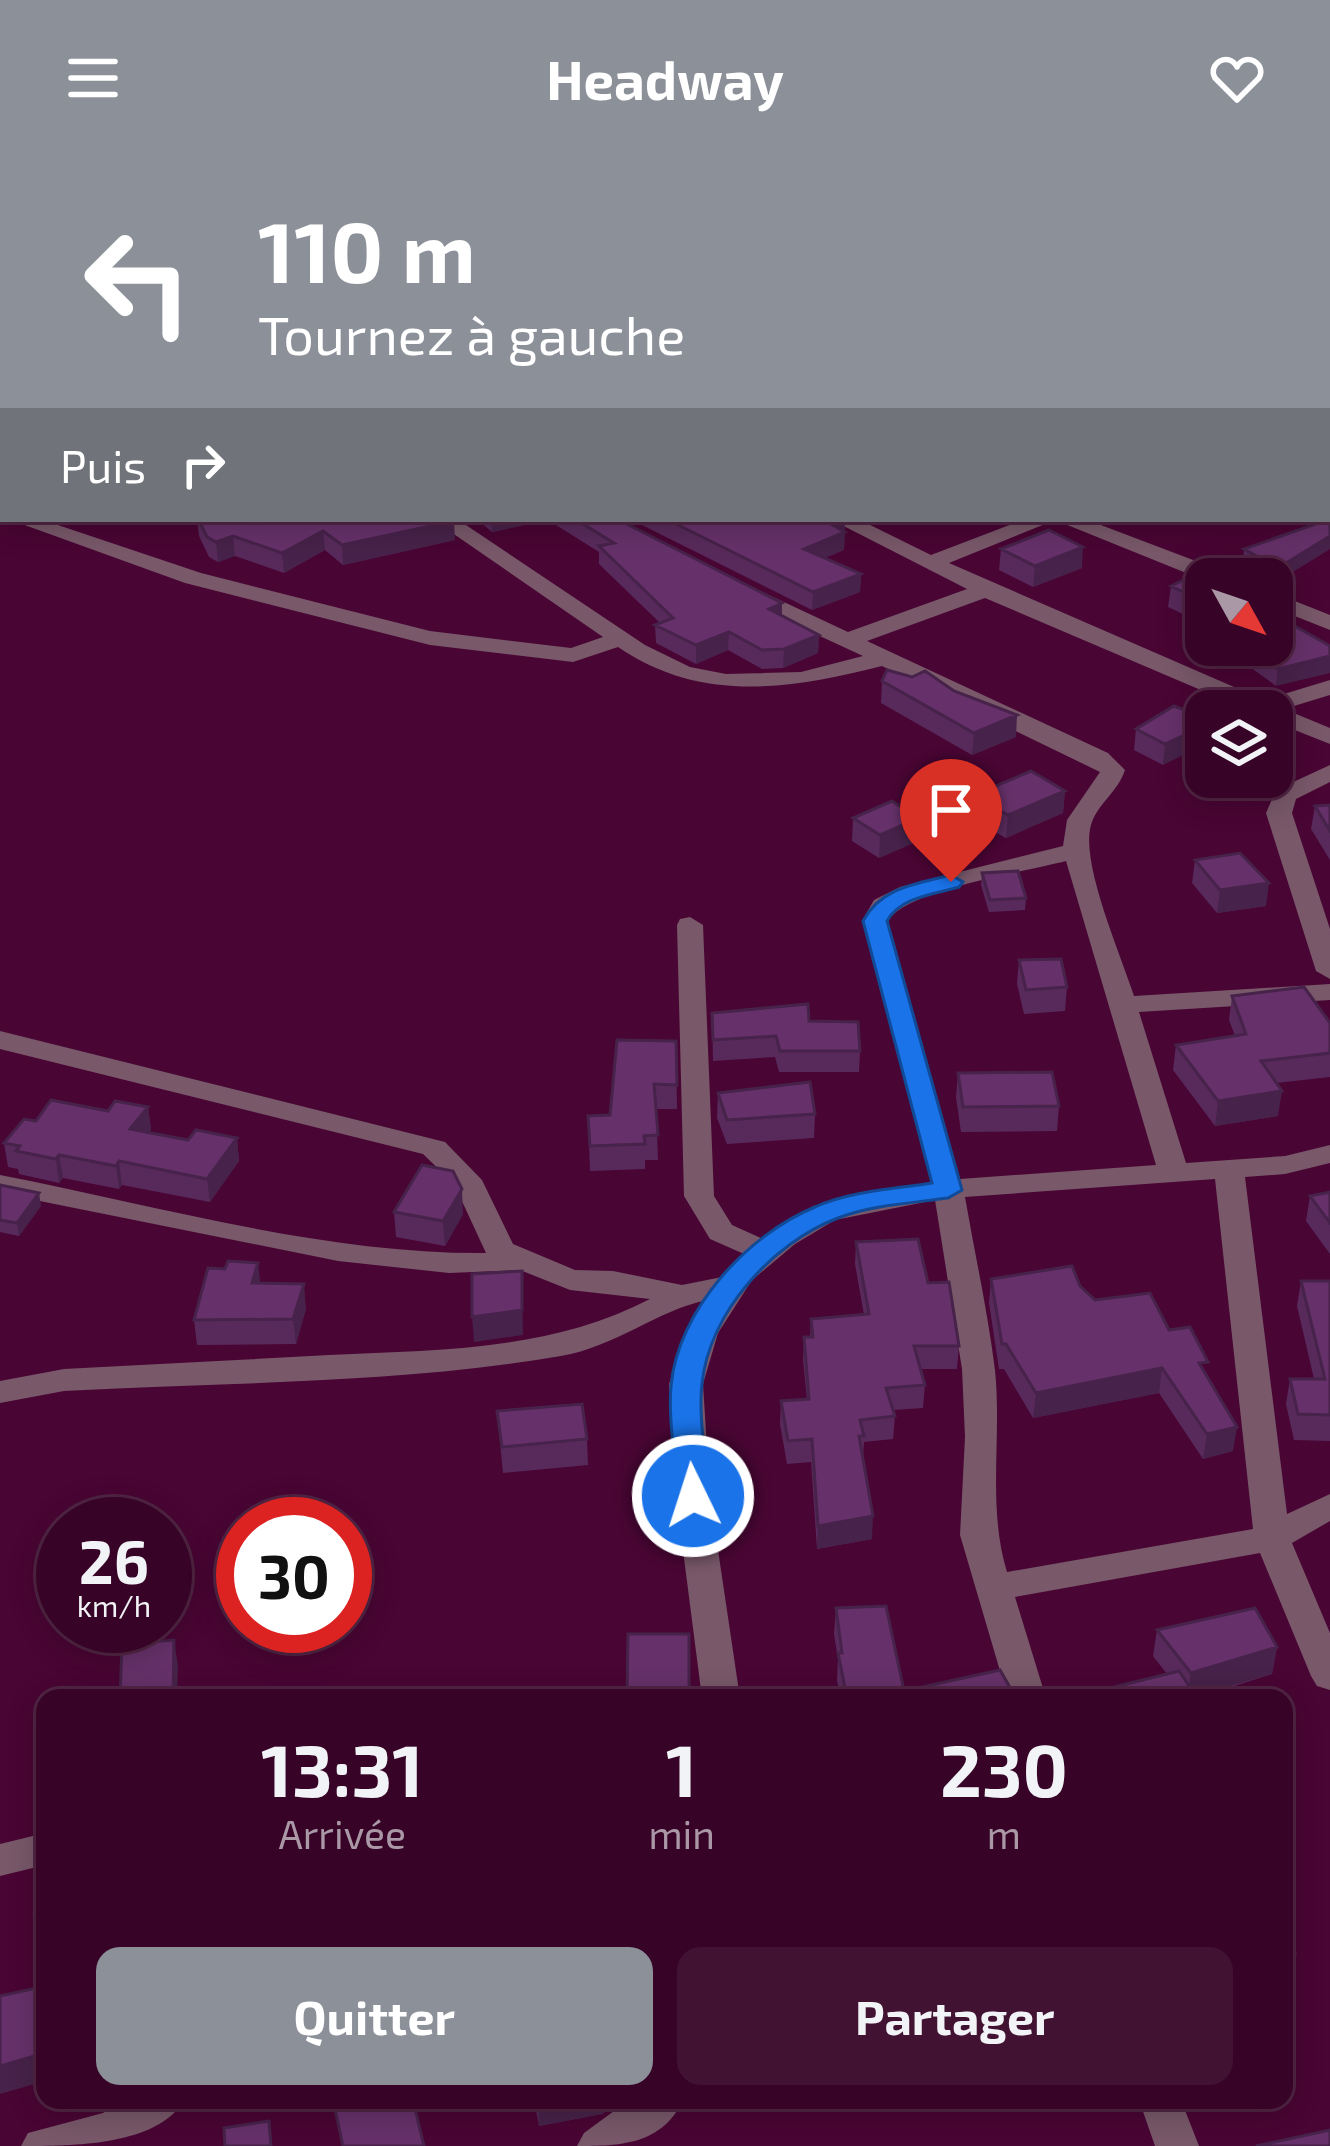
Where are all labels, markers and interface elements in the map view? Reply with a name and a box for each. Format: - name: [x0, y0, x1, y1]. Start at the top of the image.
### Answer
- icon: menu: [60, 45, 126, 111]
- icon: heart: [1204, 45, 1270, 111]
- text: Headway: [546, 46, 784, 111]
- text: 110 m: [258, 199, 476, 300]
- icon: left: [60, 204, 216, 360]
- text: Tournez à gauche: [258, 301, 685, 366]
- icon: right: [170, 432, 236, 498]
- text: Puis: [60, 438, 146, 492]
- north arrow: [1185, 558, 1293, 666]
- map controls: [1185, 558, 1293, 798]
- button: layers: [1185, 690, 1293, 798]
- pin: [900, 759, 1002, 882]
- icon: arrive: [918, 777, 984, 843]
- position arrow: [630, 1433, 756, 1559]
- speed limit sign: 30: [216, 1497, 372, 1653]
- text: 26: [79, 1524, 149, 1596]
- text: km/h: [77, 1587, 151, 1623]
- text: 13:31: [261, 1725, 423, 1811]
- text: 1: [666, 1725, 697, 1811]
- text: 230: [940, 1725, 1068, 1811]
- text: Arrivée: [278, 1810, 406, 1857]
- text: min: [648, 1810, 715, 1857]
- text: m: [987, 1810, 1021, 1857]
- button: Quitter: [96, 1947, 653, 2085]
- button: Partager: [677, 1947, 1233, 2085]

